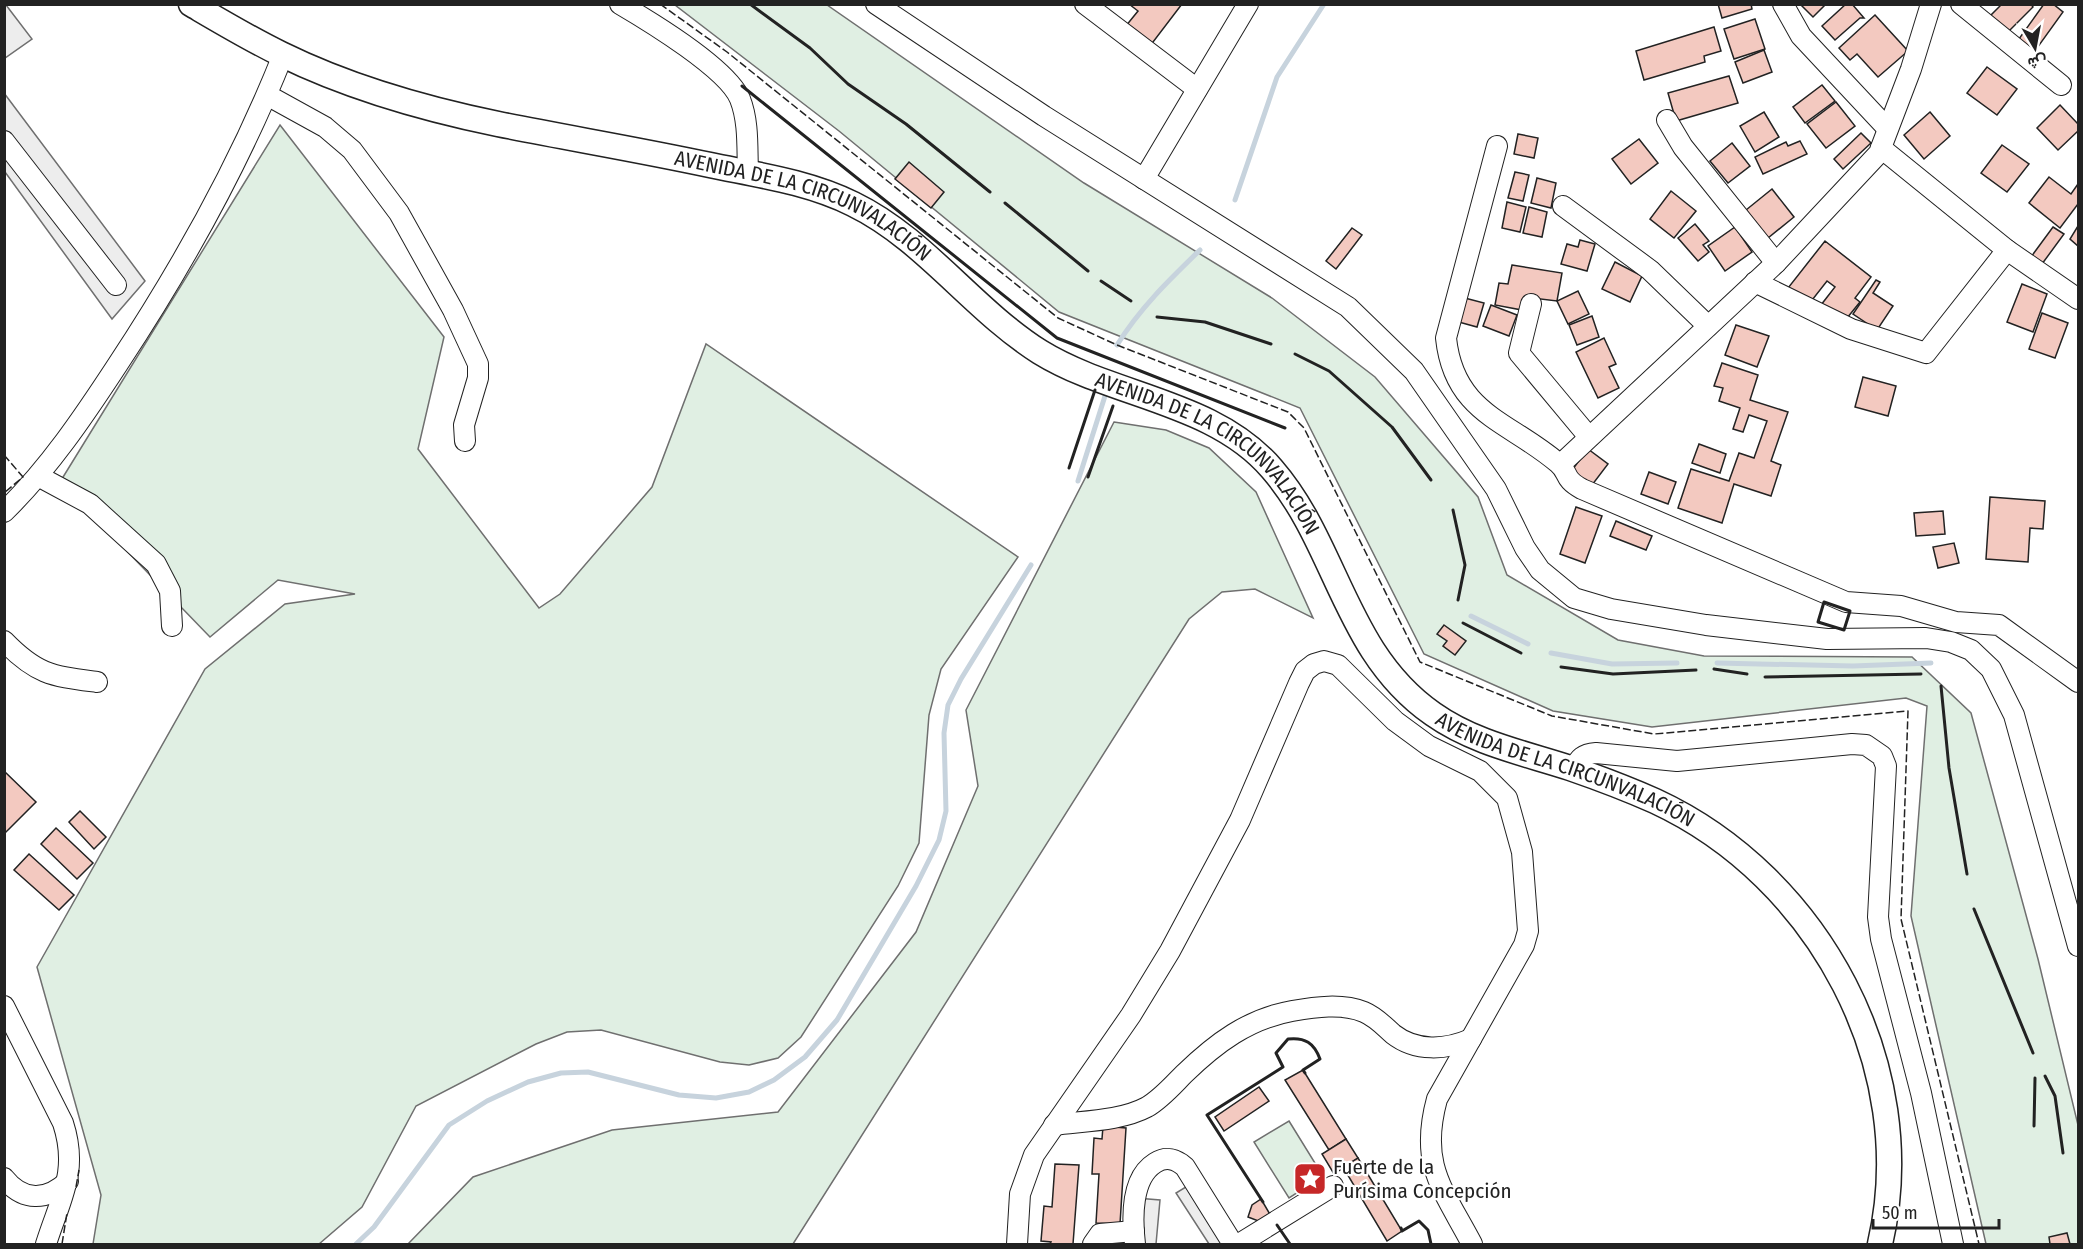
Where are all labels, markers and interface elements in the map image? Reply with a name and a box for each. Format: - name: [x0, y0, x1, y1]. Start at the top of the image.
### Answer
- north arrow: [2005, 18, 2065, 78]
- text: ش: [2026, 51, 2049, 73]
- street label: AVENIDA DE LA CIRCUNVALACIÓN: [672, 145, 937, 267]
- street label: AVENIDA DE LA CIRCUNVALACIÓN: [1092, 367, 1325, 539]
- street label: AVENIDA DE LA CIRCUNVALACIÓN: [1431, 706, 1700, 833]
- place label: Fuerte de la Purísima Concepción: [1333, 1154, 1512, 1204]
- place icon: Fuerte de la Purísima Concepción: [1292, 1161, 1328, 1197]
- scale bar: [1873, 1192, 1999, 1230]
- text: 50 m: [1882, 1202, 1918, 1224]

